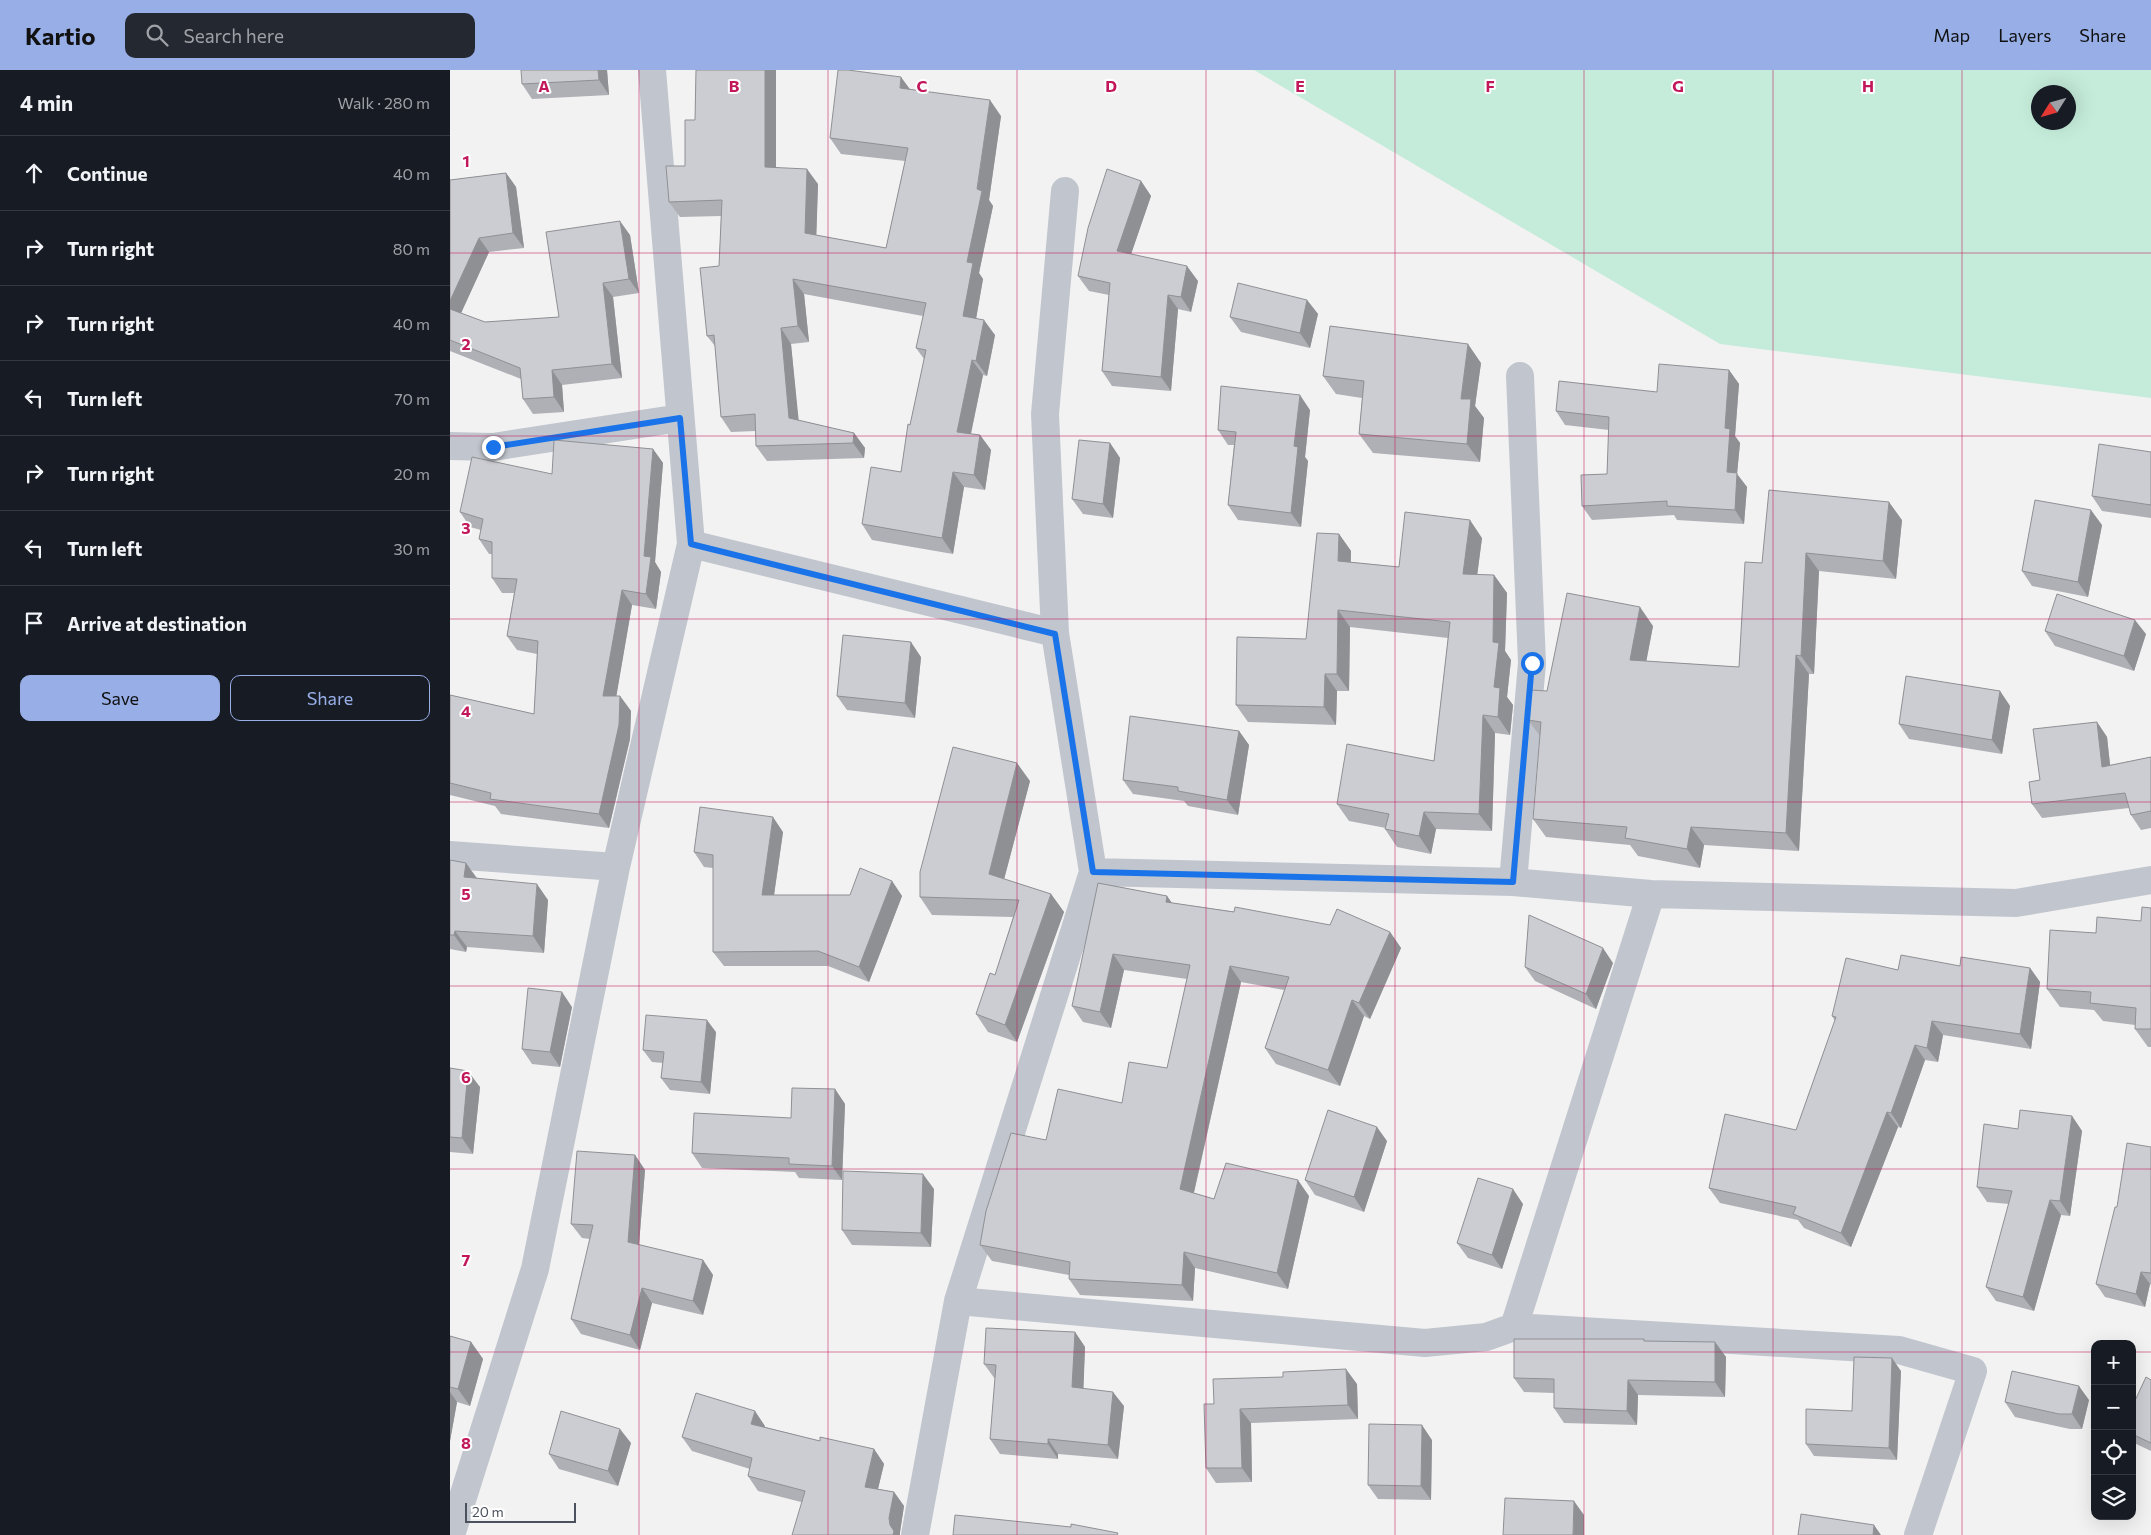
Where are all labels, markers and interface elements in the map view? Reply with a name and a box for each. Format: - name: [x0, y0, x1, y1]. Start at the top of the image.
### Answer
- search box: [125, 13, 475, 58]
- text: Kartio: [25, 21, 95, 50]
- icon: search: [143, 21, 171, 49]
- text: Search here: [183, 24, 284, 47]
- text: Map: [1933, 24, 1970, 46]
- text: Layers: [1998, 24, 2051, 46]
- text: Share: [2079, 24, 2126, 46]
- text: A: [538, 76, 550, 95]
- text: B: [729, 76, 740, 95]
- text: C: [917, 76, 928, 95]
- text: D: [1105, 76, 1117, 95]
- text: E: [1295, 76, 1305, 95]
- text: F: [1485, 76, 1495, 95]
- text: G: [1672, 76, 1684, 95]
- text: H: [1862, 76, 1874, 95]
- north arrow: [2031, 85, 2076, 130]
- text: 4 min: [20, 90, 73, 115]
- text: Walk · 280 m: [338, 93, 430, 112]
- text: 1: [462, 151, 470, 170]
- icon: ahead: [20, 159, 48, 187]
- text: Continue: [67, 162, 147, 185]
- text: 40 m: [393, 164, 430, 183]
- icon: right: [20, 234, 48, 262]
- text: Turn right: [67, 237, 154, 260]
- text: 80 m: [393, 239, 430, 258]
- icon: right: [20, 309, 48, 337]
- text: Turn right: [67, 312, 154, 335]
- text: 40 m: [393, 314, 430, 333]
- text: 2: [461, 334, 471, 353]
- icon: left: [20, 384, 48, 412]
- text: Turn left: [67, 387, 142, 410]
- text: 70 m: [394, 389, 430, 408]
- route end: [482, 436, 505, 459]
- icon: right: [20, 459, 48, 487]
- text: Turn right: [67, 462, 154, 485]
- text: 20 m: [394, 464, 430, 483]
- text: 3: [461, 518, 471, 537]
- icon: left: [20, 534, 48, 562]
- text: Turn left: [67, 537, 142, 560]
- text: 30 m: [393, 539, 430, 558]
- icon: arrive: [20, 609, 48, 637]
- text: Arrive at destination: [67, 612, 247, 635]
- route start: [1521, 652, 1544, 675]
- button: Save: [20, 675, 220, 721]
- button: Share: [230, 675, 430, 721]
- text: 4: [461, 701, 471, 720]
- text: 5: [461, 884, 471, 903]
- text: 6: [461, 1067, 471, 1086]
- text: 7: [462, 1250, 471, 1269]
- map controls: [2091, 1340, 2136, 1520]
- button: +: [2091, 1340, 2136, 1385]
- button: −: [2091, 1385, 2136, 1430]
- button: locate: [2091, 1430, 2136, 1475]
- text: 8: [461, 1433, 471, 1452]
- button: layers: [2091, 1475, 2136, 1520]
- scale bar: [465, 1500, 576, 1523]
- text: 20 m: [472, 1503, 504, 1520]

